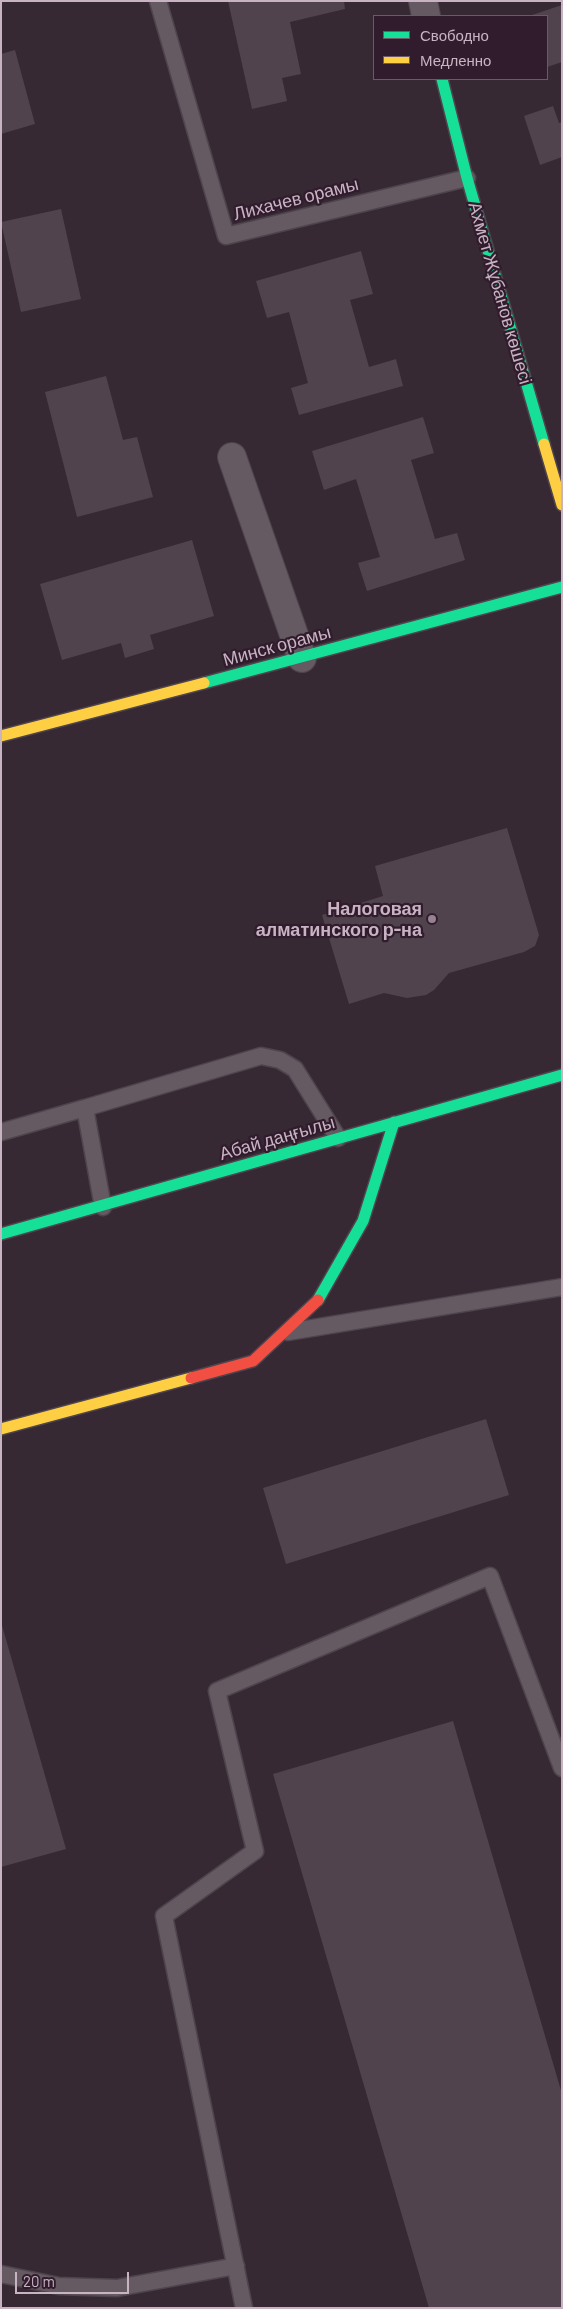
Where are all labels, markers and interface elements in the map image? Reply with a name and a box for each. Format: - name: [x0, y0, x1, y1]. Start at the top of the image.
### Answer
- legend: [373, 15, 548, 80]
- text: Свободно: [420, 26, 489, 44]
- text: Медленно: [420, 51, 491, 69]
- street label: Лихачев орамы: [231, 173, 361, 225]
- street label: Ахмет Жұбанов көшесі: [464, 199, 536, 387]
- street label: Минск орамы: [221, 621, 333, 671]
- place label: Налоговая алматинского р-на: [256, 898, 422, 941]
- marker: Налоговая алматинского р-на: [426, 913, 438, 925]
- street label: Абай даңғылы: [217, 1111, 337, 1165]
- scale bar: [18, 2262, 131, 2294]
- text: 20 m: [23, 2272, 55, 2290]

